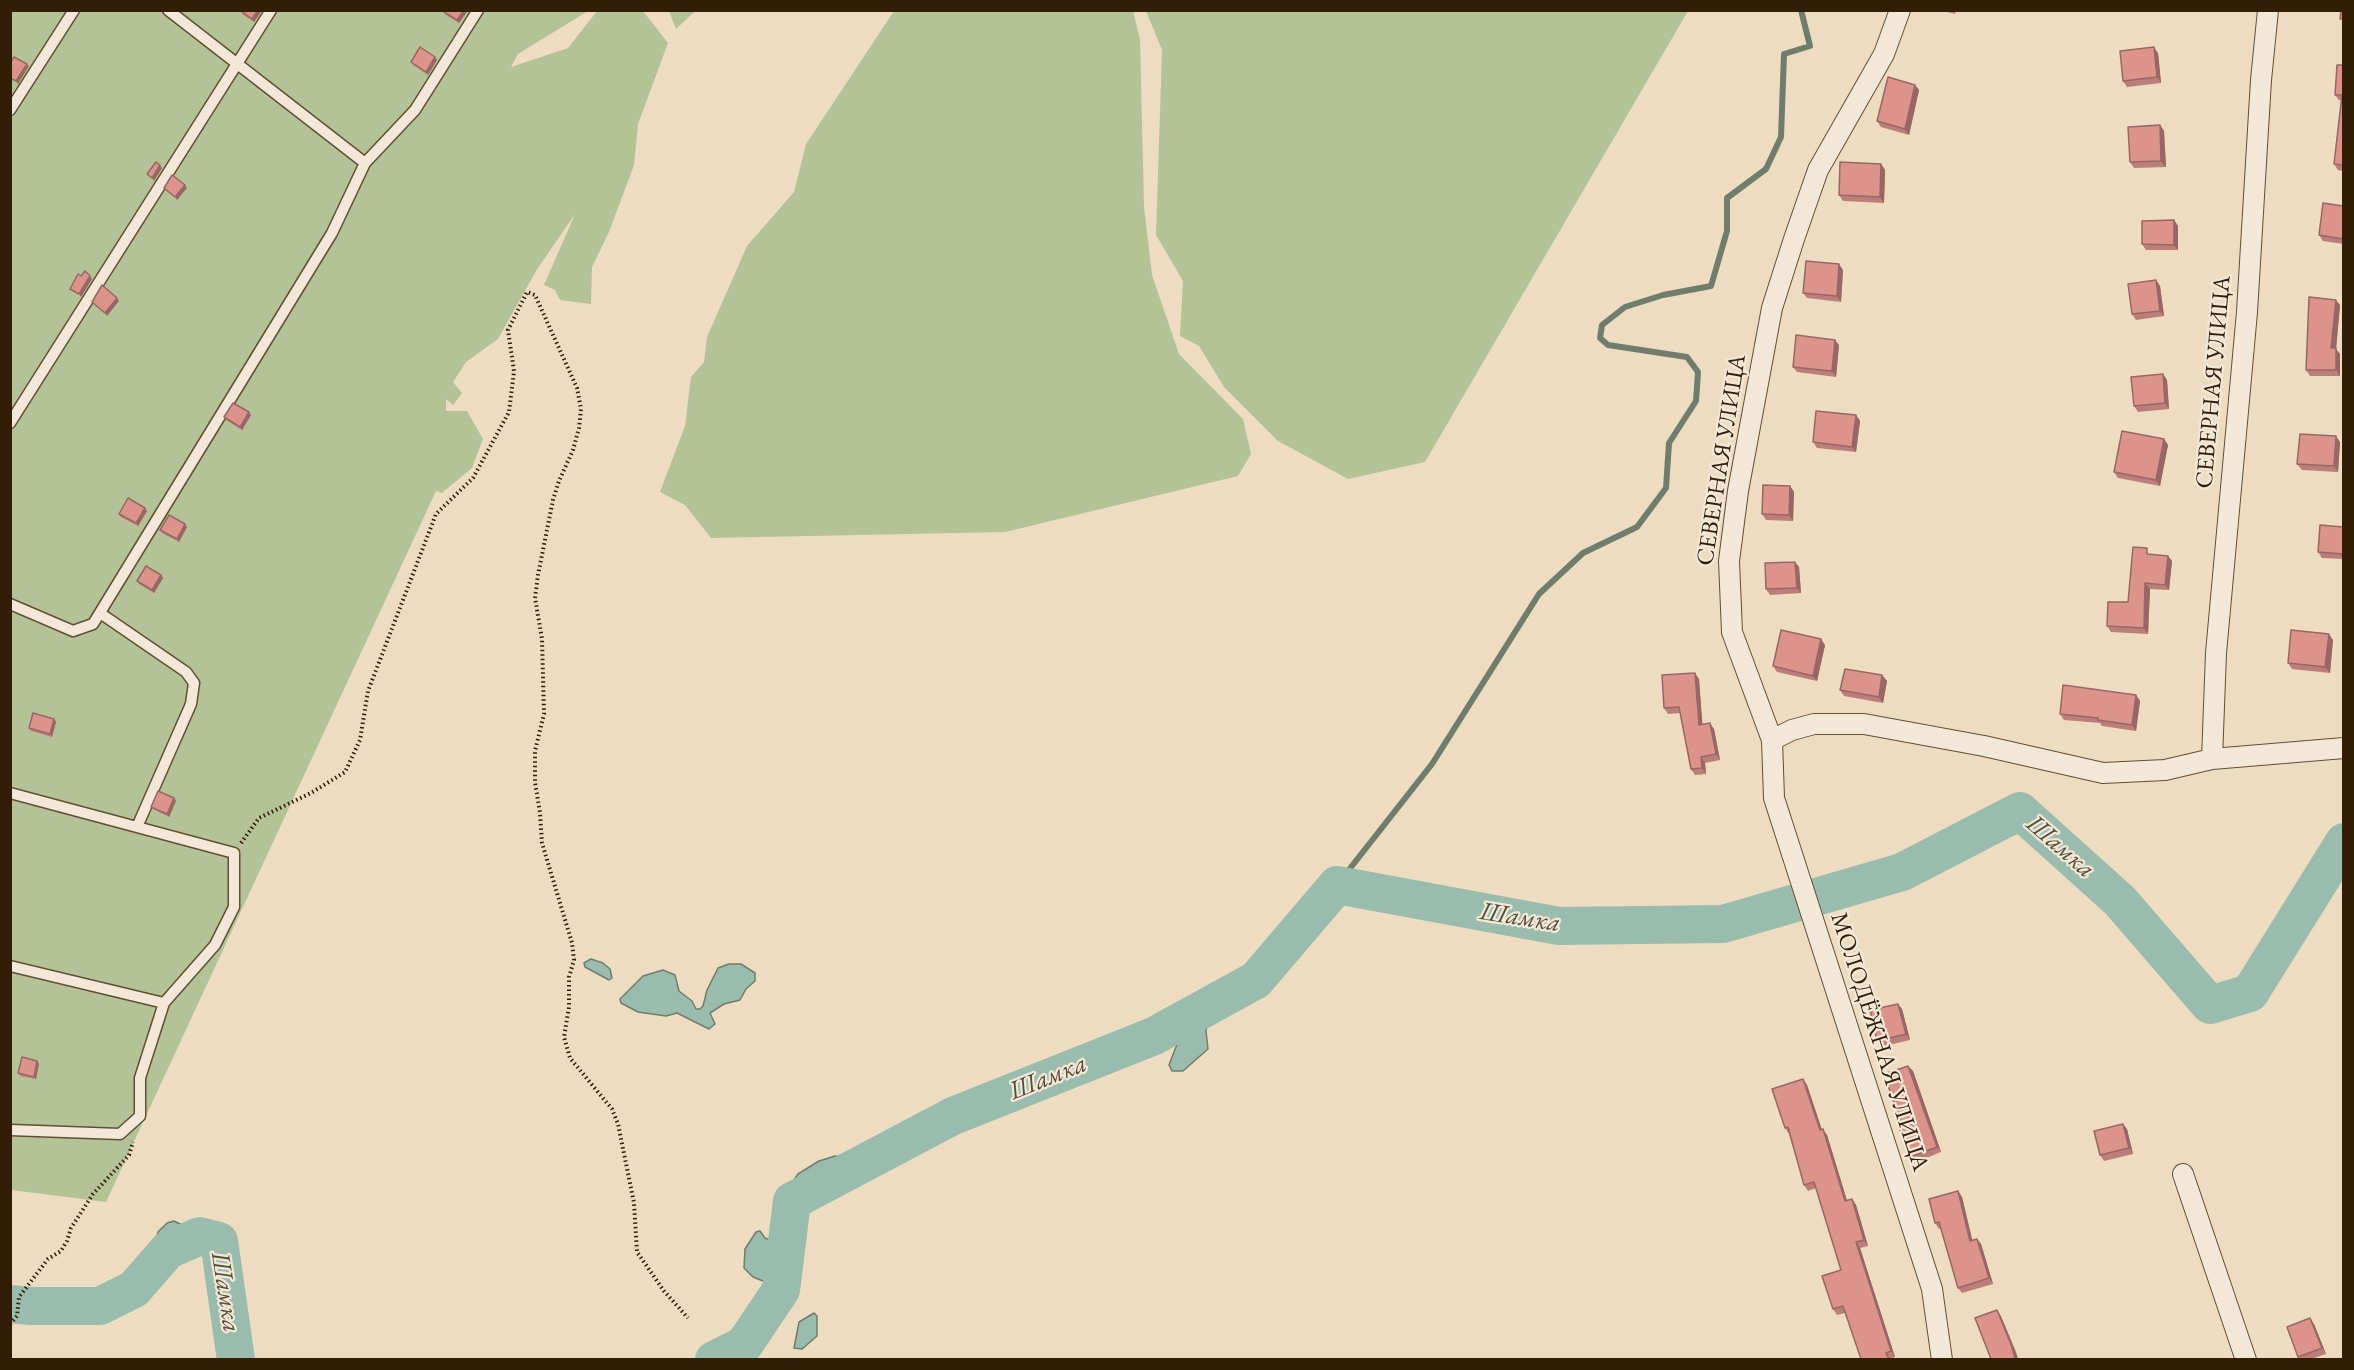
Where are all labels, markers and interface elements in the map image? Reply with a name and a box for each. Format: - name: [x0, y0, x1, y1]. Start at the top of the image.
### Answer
- street label: СЕВЕРНАЯ УЛИЦА: [2190, 274, 2238, 490]
- street label: СЕВЕРНАЯ УЛИЦА: [1691, 352, 1753, 568]
- water label: Шамка: [2019, 809, 2101, 885]
- water label: Шамка: [1478, 896, 1562, 940]
- street label: МОЛОДЁЖНАЯ УЛИЦА: [1824, 909, 1934, 1175]
- water label: Шамка: [1005, 1048, 1091, 1108]
- water label: Шамка: [203, 1250, 247, 1334]

